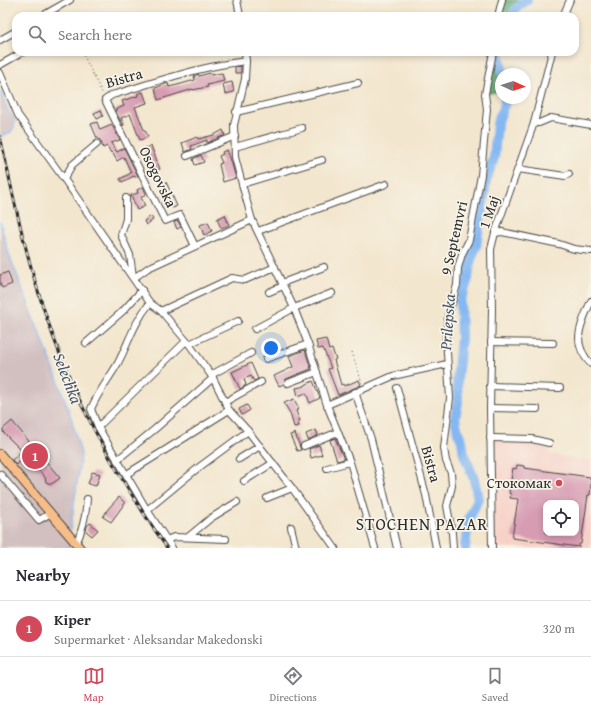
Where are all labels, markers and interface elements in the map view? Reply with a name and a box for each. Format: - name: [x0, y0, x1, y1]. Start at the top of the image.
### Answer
- search box: [12, 12, 579, 56]
- icon: search: [26, 23, 48, 45]
- text: Search here: [58, 24, 132, 45]
- street label: Bistra: [103, 62, 145, 93]
- north arrow: [495, 68, 531, 104]
- street label: Osogovska: [135, 143, 182, 211]
- street label: 1 Maj: [473, 192, 504, 231]
- street label: 9 Septemvri: [435, 199, 472, 277]
- water label: Prilepska: [433, 292, 461, 352]
- your location: [261, 338, 281, 358]
- water label: Selechka: [47, 349, 89, 408]
- pin: 1: [22, 441, 48, 471]
- street label: Bistra: [417, 443, 446, 485]
- place label: Стокомак: [487, 472, 551, 493]
- marker: Стокомак: [554, 478, 564, 488]
- map controls: [543, 500, 579, 536]
- button: locate: [543, 500, 579, 536]
- district label: STOCHEN PAZAR: [356, 511, 488, 536]
- text: Nearby: [16, 562, 70, 587]
- text: Kiper: [54, 609, 91, 630]
- text: 1: [26, 619, 32, 638]
- text: 320 m: [543, 619, 575, 638]
- text: Supermarket · Aleksandar Makedonski: [54, 630, 263, 649]
- tab: Map: [83, 665, 105, 705]
- tab: Directions: [270, 665, 317, 705]
- tab: Saved: [482, 665, 508, 705]

